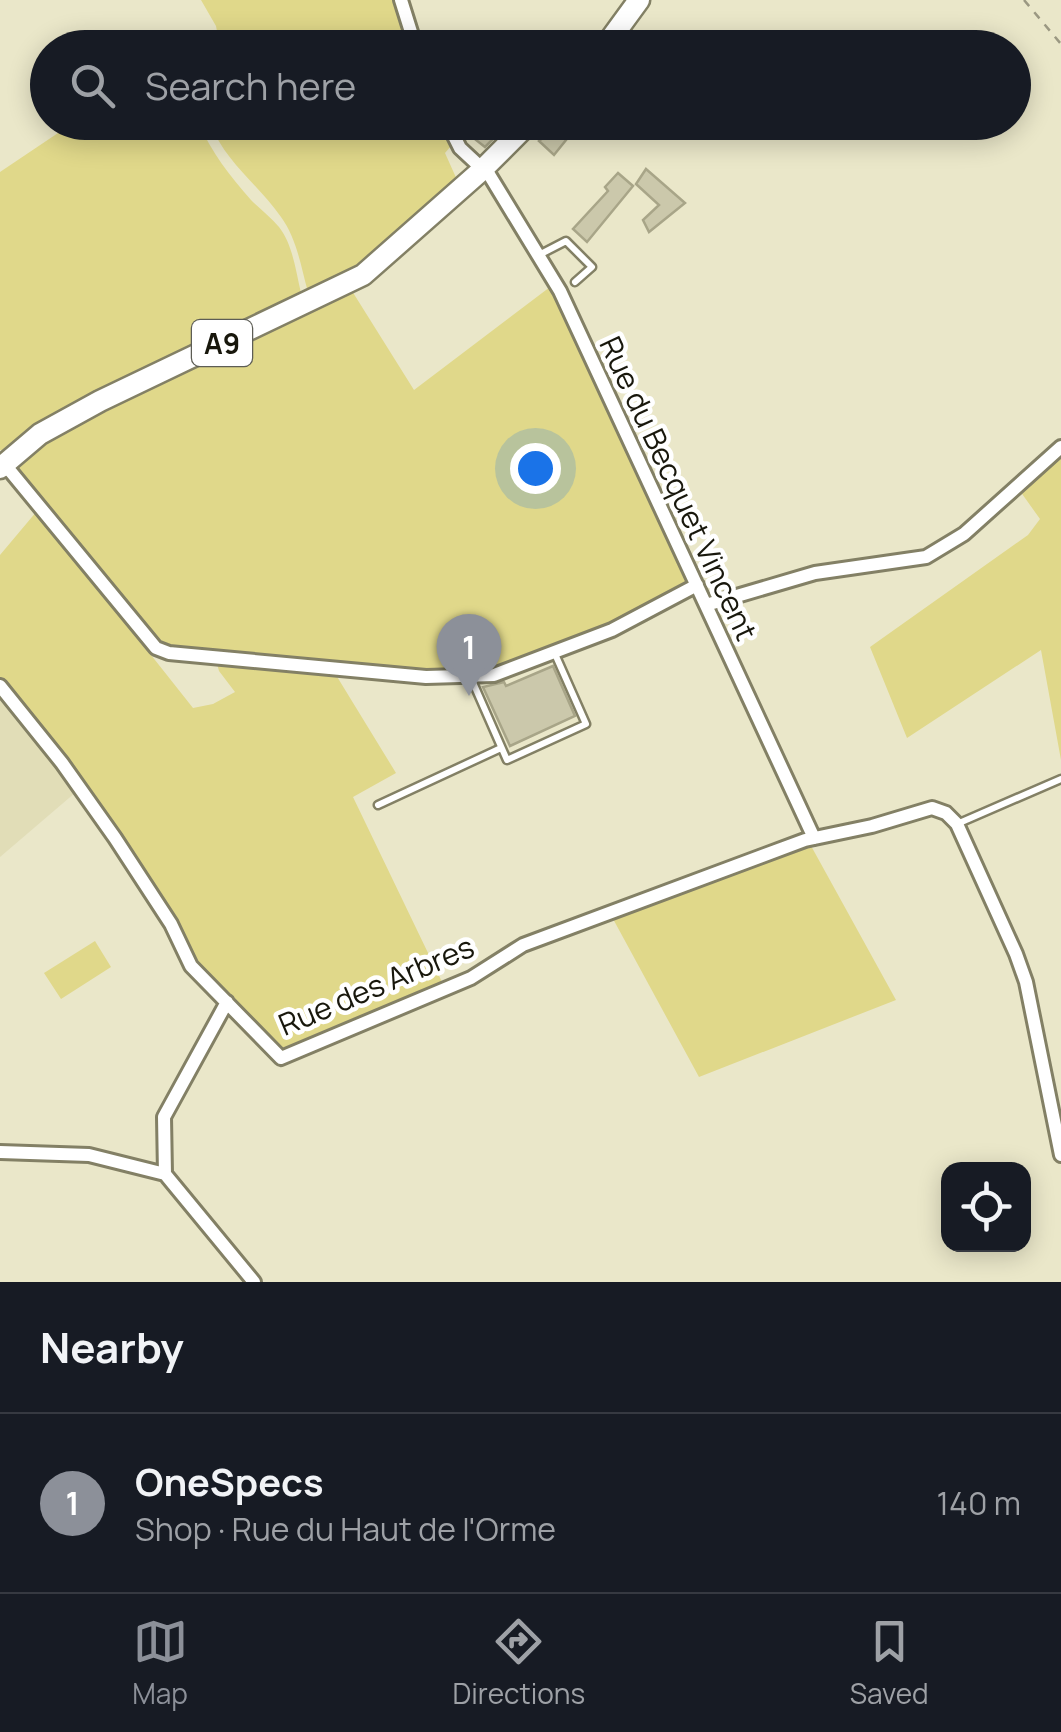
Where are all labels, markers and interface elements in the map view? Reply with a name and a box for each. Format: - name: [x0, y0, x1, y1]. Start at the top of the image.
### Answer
- search box: [30, 30, 1031, 140]
- icon: search: [65, 58, 120, 113]
- text: Search here: [145, 59, 356, 111]
- road number: A9: [192, 320, 252, 366]
- street label: Rue du Becquet Vincent: [591, 329, 767, 647]
- your location: [510, 443, 561, 494]
- pin: 1: [436, 614, 502, 696]
- street label: Rue des Arbres: [272, 925, 480, 1045]
- map controls: [941, 1162, 1031, 1252]
- button: locate: [941, 1162, 1031, 1252]
- text: Nearby: [40, 1318, 184, 1376]
- text: OneSpecs: [135, 1455, 324, 1507]
- text: 1: [65, 1481, 80, 1525]
- text: 140 m: [937, 1481, 1021, 1525]
- text: Shop · Rue du Haut de l'Orme: [135, 1507, 556, 1551]
- tab: Map: [132, 1614, 188, 1712]
- tab: Directions: [453, 1614, 585, 1712]
- tab: Saved: [850, 1614, 929, 1712]

